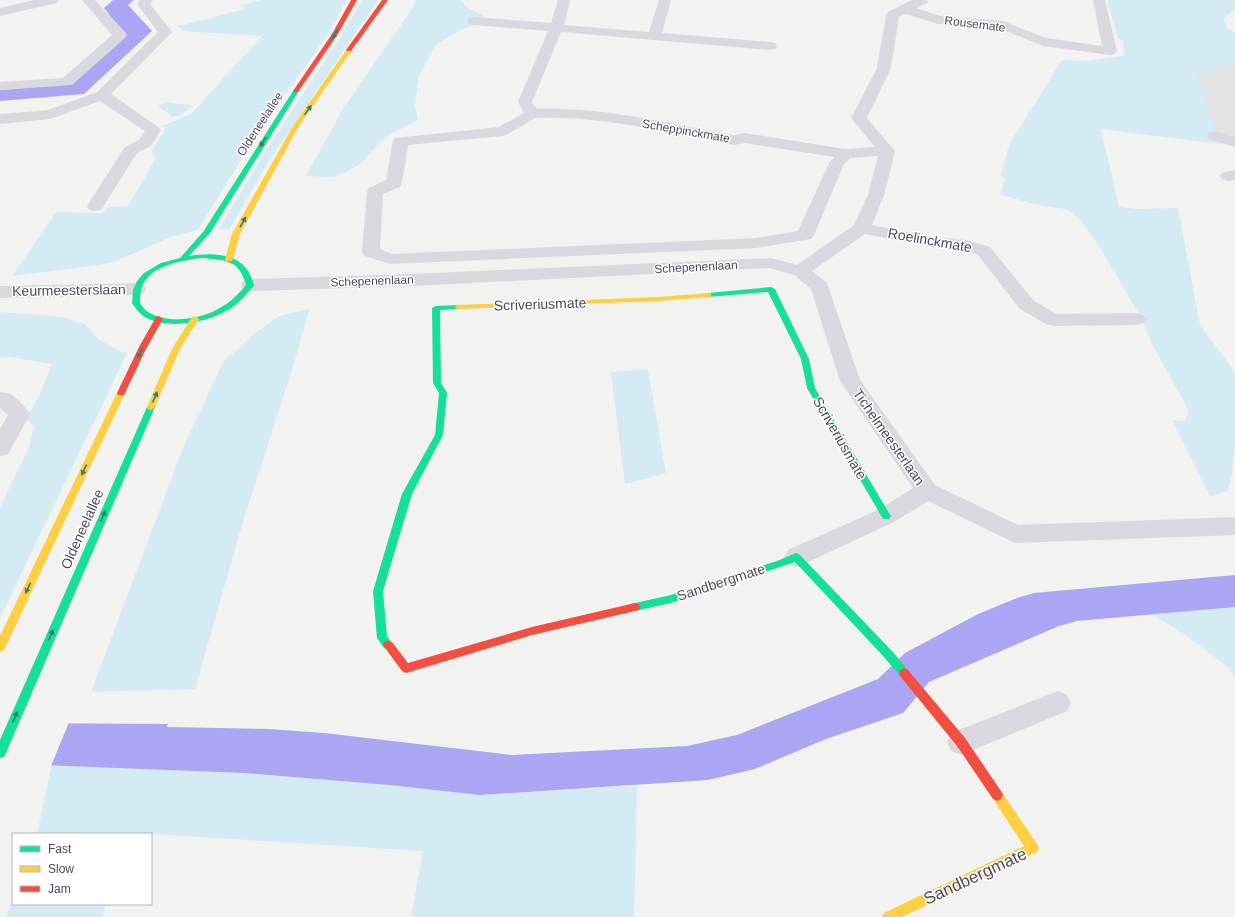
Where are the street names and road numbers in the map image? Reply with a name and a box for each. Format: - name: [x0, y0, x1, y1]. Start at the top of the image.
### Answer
- street label: Rousemate: [944, 13, 1007, 35]
- street label: Oldeneelallee: [234, 89, 286, 159]
- street label: Scheppinckmate: [641, 116, 731, 146]
- street label: Roelinckmate: [887, 225, 973, 255]
- street label: Schepenenlaan: [654, 258, 738, 276]
- street label: Schepenenlaan: [330, 273, 414, 289]
- street label: Keurmeesterslaan: [12, 281, 126, 299]
- street label: Scriveriusmate: [493, 294, 587, 314]
- street label: Tichelmeesterlaan: [850, 386, 928, 488]
- street label: Scriveriusmate: [810, 394, 870, 482]
- street label: Oldeneelallee: [57, 486, 107, 571]
- street label: Sandbergmate: [675, 560, 767, 604]
- street label: Sandbergmate: [921, 844, 1030, 909]

